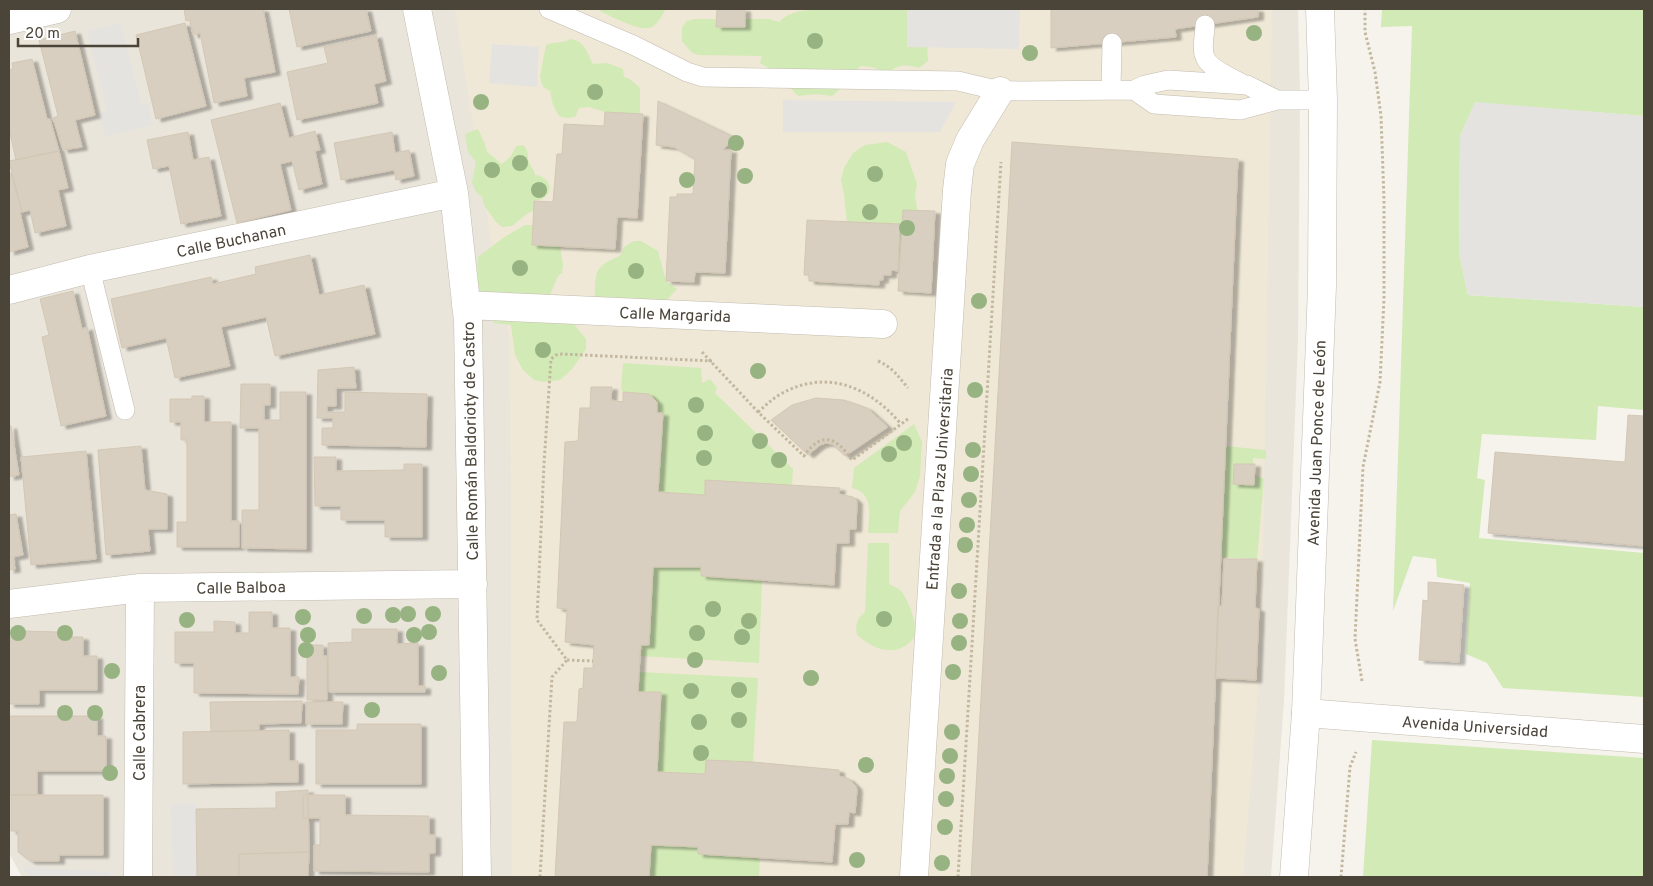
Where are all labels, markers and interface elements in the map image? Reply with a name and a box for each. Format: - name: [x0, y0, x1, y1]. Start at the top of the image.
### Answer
- scale bar: [18, 15, 138, 47]
- text: 20 m: [25, 25, 60, 44]
- street label: Calle Buchanan: [175, 221, 288, 263]
- street label: Calle Margarida: [619, 304, 731, 328]
- street label: Calle Román Baldorioty de Castro: [460, 321, 484, 561]
- street label: Avenida Juan Ponce de León: [1304, 340, 1332, 547]
- street label: Entrada a la Plaza Universitaria: [923, 367, 959, 591]
- street label: Calle Balboa: [196, 578, 286, 600]
- street label: Calle Cabrera: [131, 685, 151, 781]
- street label: Avenida Universidad: [1401, 713, 1549, 743]

